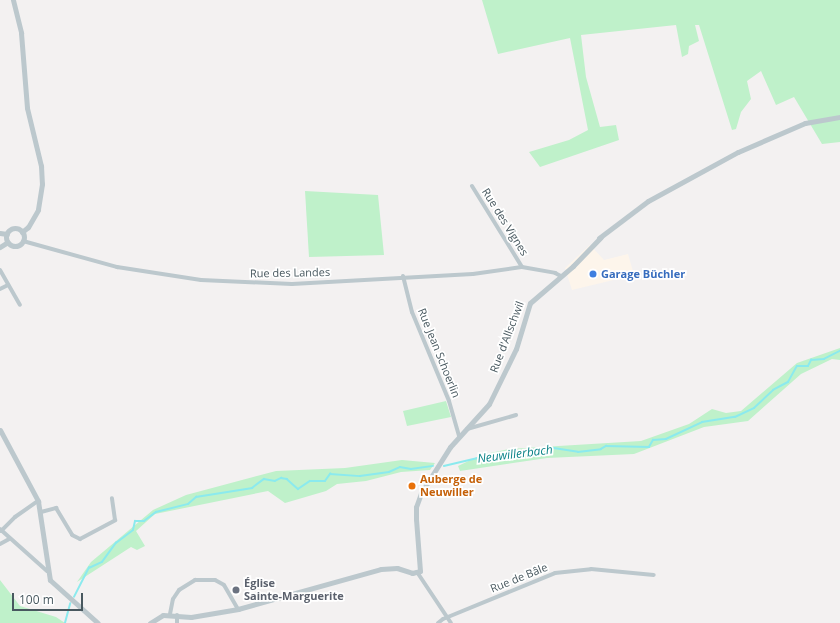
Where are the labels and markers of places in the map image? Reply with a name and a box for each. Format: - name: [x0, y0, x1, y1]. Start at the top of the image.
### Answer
- place label: Garage Büchler: [601, 267, 685, 281]
- marker: Garage Büchler: [588, 269, 598, 279]
- place label: Auberge de Neuwiller: [420, 473, 482, 499]
- marker: Auberge de Neuwiller: [407, 481, 417, 491]
- place label: Église Sainte-Marguerite: [244, 577, 344, 603]
- marker: Église Sainte-Marguerite: [231, 585, 241, 595]

